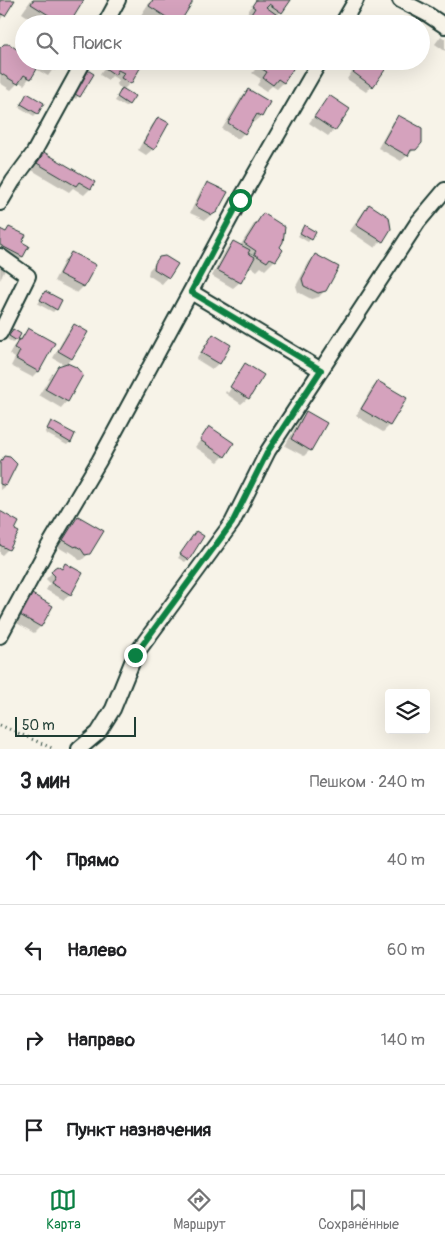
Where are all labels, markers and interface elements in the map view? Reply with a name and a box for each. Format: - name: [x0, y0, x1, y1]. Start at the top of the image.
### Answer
- search box: [15, 15, 430, 70]
- icon: search: [33, 29, 61, 57]
- text: Поиск: [73, 31, 123, 55]
- route start: [229, 189, 252, 212]
- route end: [124, 644, 147, 667]
- map controls: [385, 689, 430, 734]
- button: layers: [385, 689, 430, 734]
- scale bar: [15, 714, 136, 737]
- text: 50 m: [22, 717, 55, 734]
- text: 3 мин: [20, 768, 70, 795]
- text: Пешком · 240 m: [310, 772, 425, 792]
- icon: ahead: [20, 846, 48, 874]
- text: Прямо: [67, 848, 119, 872]
- text: 40 m: [387, 850, 425, 870]
- icon: left: [20, 936, 48, 964]
- text: Налево: [67, 938, 127, 962]
- text: 60 m: [387, 940, 425, 960]
- icon: right: [20, 1026, 48, 1054]
- text: Направо: [67, 1028, 135, 1052]
- text: 140 m: [381, 1030, 425, 1050]
- icon: arrive: [20, 1116, 48, 1144]
- text: Пункт назначения: [67, 1118, 211, 1142]
- tab: Карта: [46, 1186, 81, 1233]
- tab: Маршрут: [173, 1186, 226, 1233]
- tab: Сохранённые: [318, 1186, 399, 1233]

